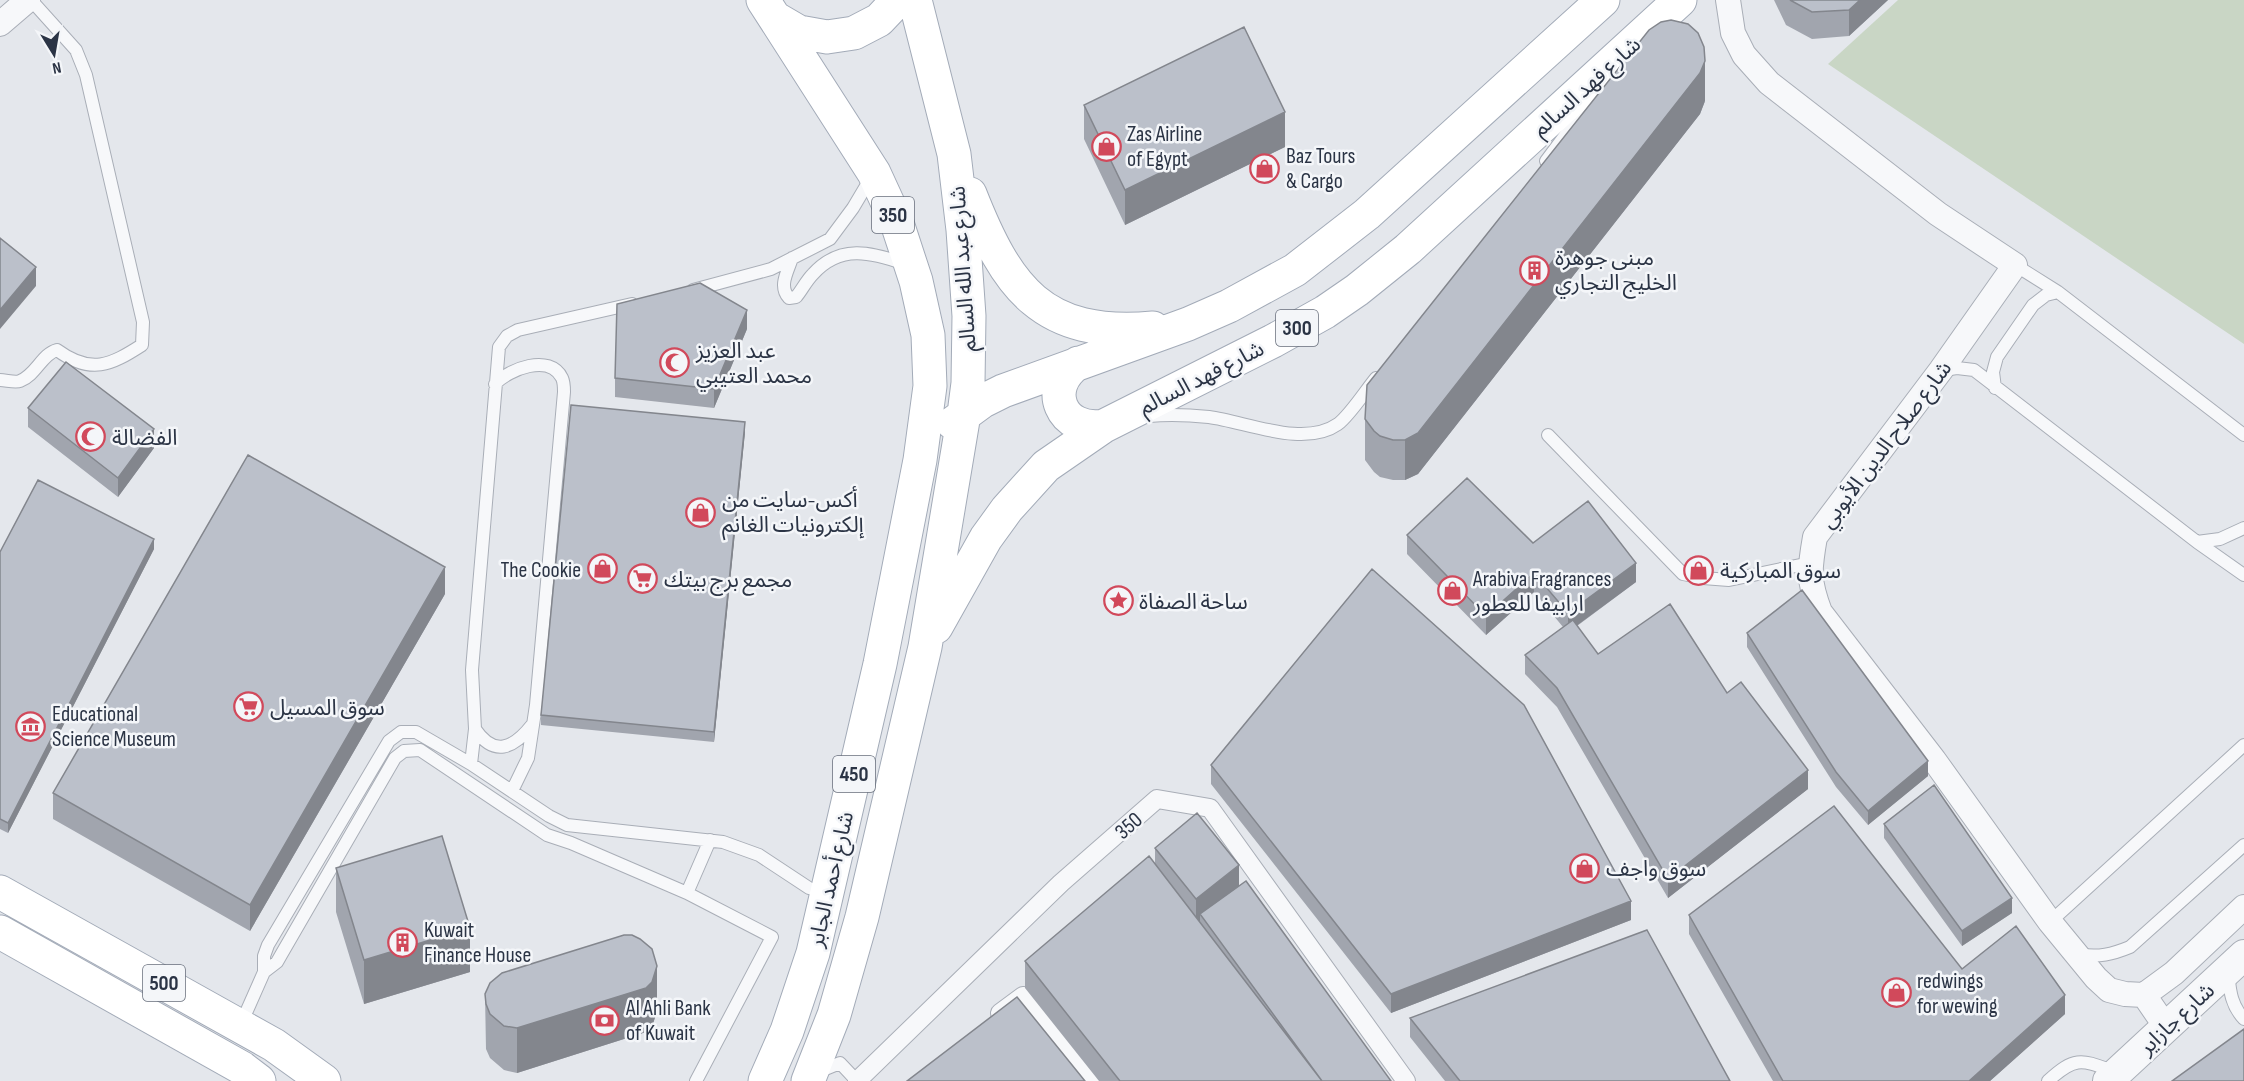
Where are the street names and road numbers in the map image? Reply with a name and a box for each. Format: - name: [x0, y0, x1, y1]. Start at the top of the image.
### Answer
- street label: شارع فهد السالم: [1527, 31, 1648, 144]
- street label: شارع عبد الله السالم: [944, 185, 985, 353]
- road number: 350: [872, 197, 914, 233]
- road number: 300: [1276, 310, 1318, 346]
- street label: شارع فهد السالم: [1135, 335, 1270, 423]
- street label: شارع صلاح الدين الأيوبي: [1814, 356, 1960, 535]
- road number: 450: [833, 756, 875, 792]
- street label: 350: [1110, 807, 1148, 845]
- street label: شارع أحمد الجابر: [802, 809, 862, 951]
- road number: 500: [143, 965, 185, 1001]
- street label: شارع جازاير: [2133, 977, 2222, 1063]

